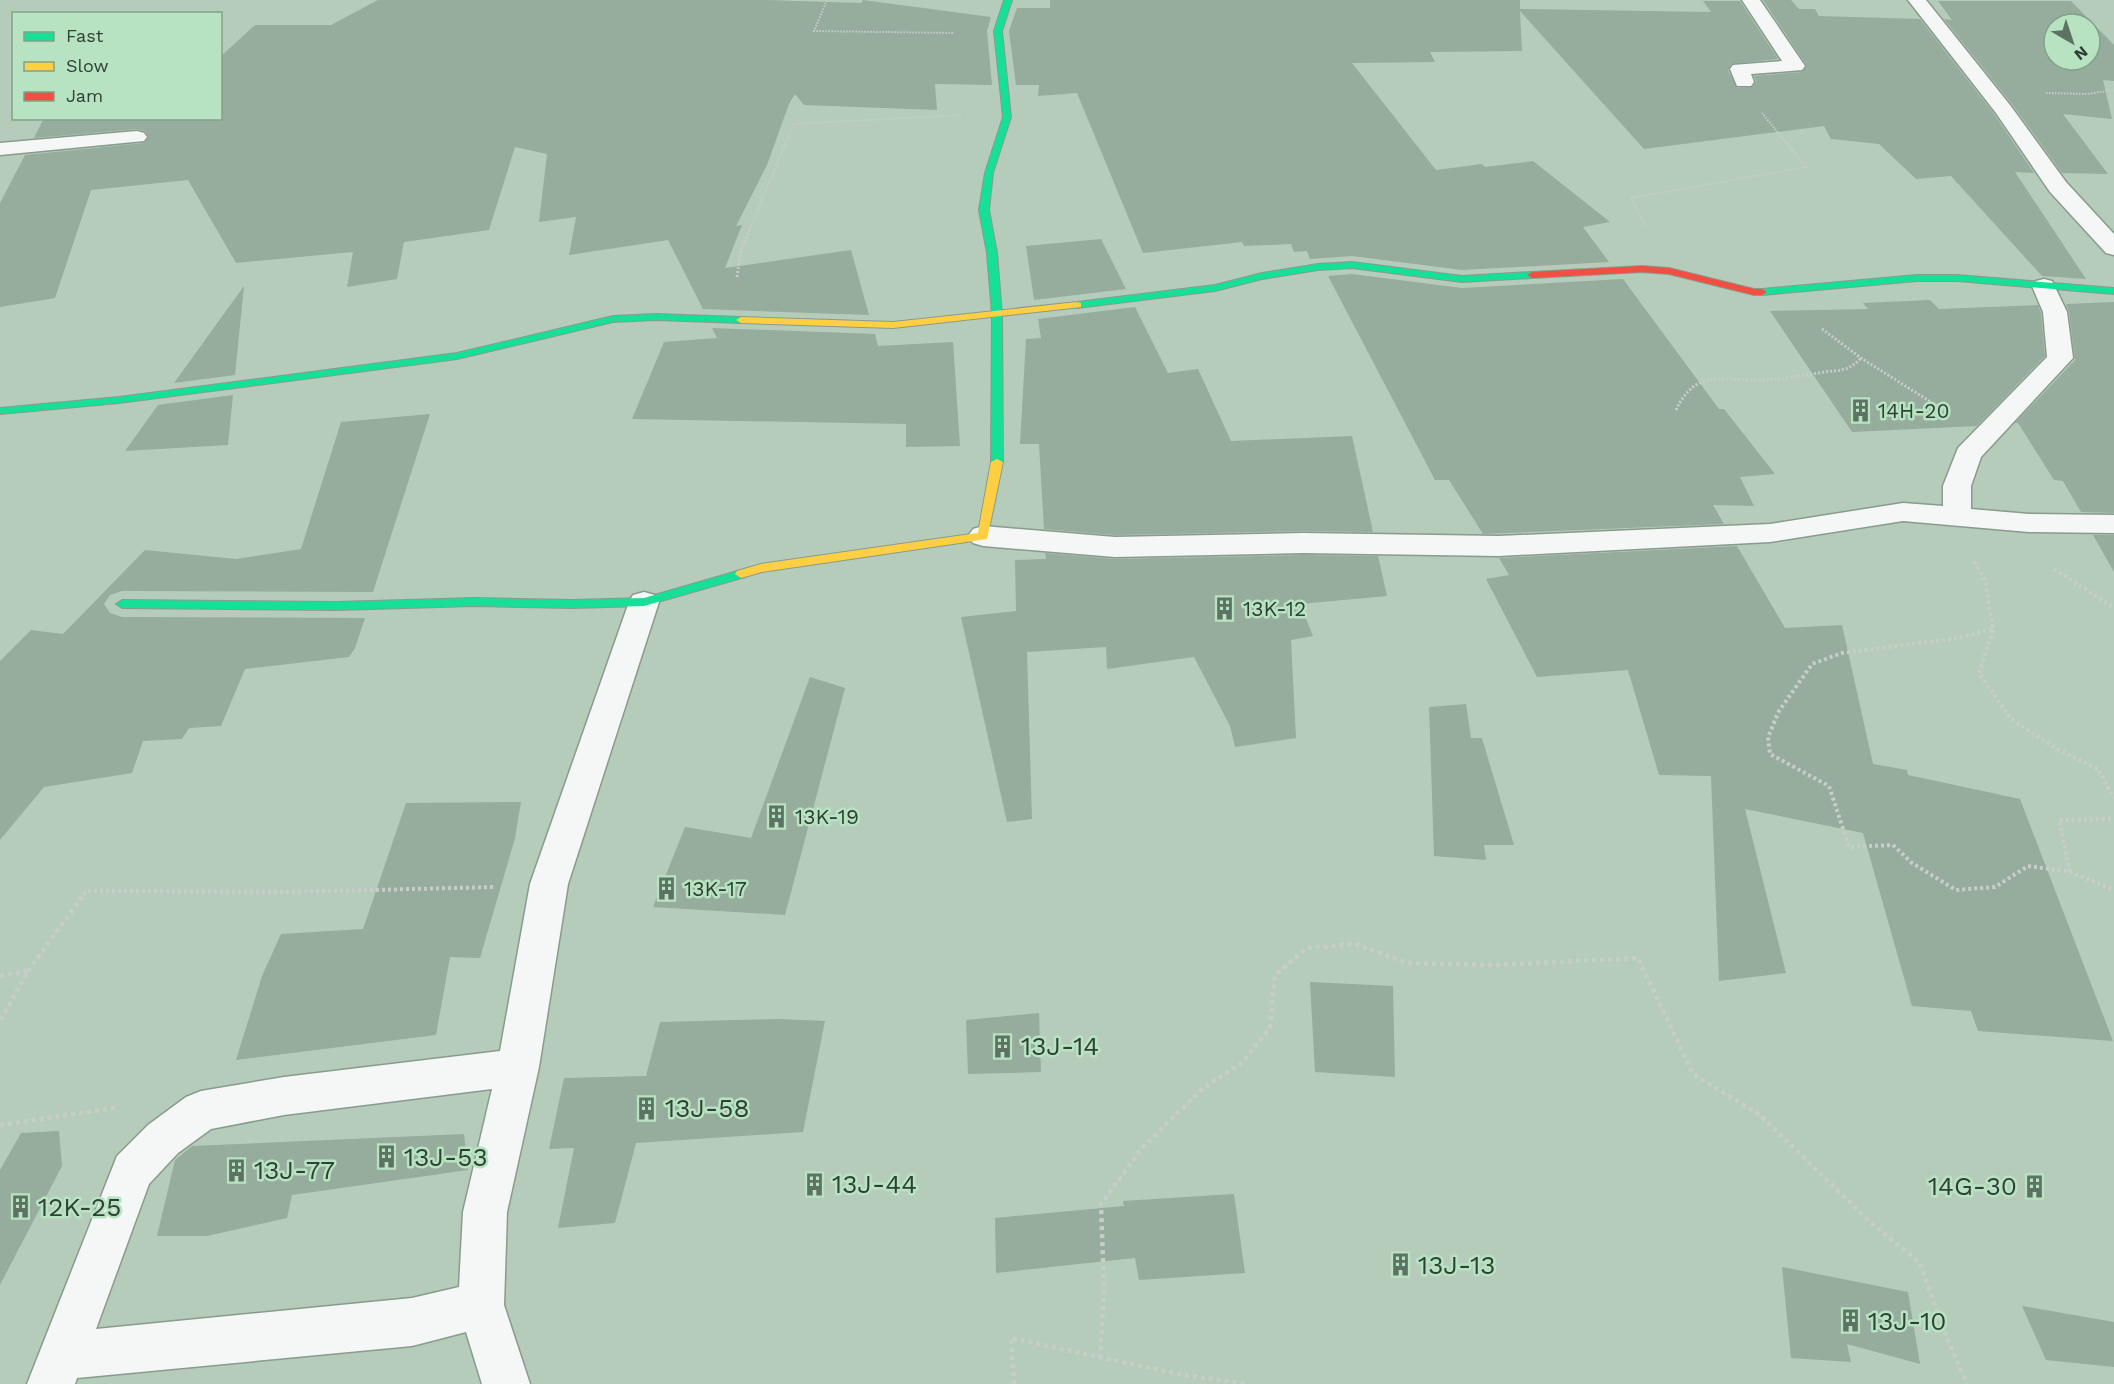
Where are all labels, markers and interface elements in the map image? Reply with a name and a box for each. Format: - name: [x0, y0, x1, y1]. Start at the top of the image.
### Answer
- legend: [12, 12, 222, 120]
- north arrow: [2042, 12, 2102, 72]
- text: Fast: [66, 25, 104, 46]
- text: N: [2071, 42, 2092, 64]
- text: Slow: [66, 55, 109, 76]
- text: Jam: [66, 85, 103, 106]
- building icon: 14H-20: [1847, 397, 1873, 423]
- place label: 14H-20: [1878, 398, 1950, 423]
- building icon: 13K-12: [1212, 595, 1238, 621]
- place label: 13K-12: [1243, 596, 1306, 621]
- building icon: 13K-19: [764, 803, 790, 829]
- place label: 13K-19: [795, 804, 859, 829]
- building icon: 13K-17: [653, 875, 679, 901]
- place label: 13K-17: [684, 876, 747, 901]
- place label: 13J-14: [1021, 1031, 1099, 1061]
- building icon: 13J-14: [990, 1033, 1016, 1059]
- place label: 13J-58: [665, 1093, 749, 1123]
- building icon: 13J-58: [634, 1095, 660, 1121]
- place label: 13J-53: [404, 1142, 488, 1172]
- building icon: 13J-53: [373, 1144, 399, 1170]
- place label: 13J-77: [254, 1155, 335, 1185]
- building icon: 13J-77: [223, 1157, 249, 1183]
- place label: 13J-44: [832, 1169, 917, 1199]
- building icon: 13J-44: [801, 1171, 827, 1197]
- place label: 14G-30: [1928, 1171, 2017, 1201]
- building icon: 14G-30: [2022, 1173, 2048, 1199]
- place label: 12K-25: [38, 1192, 121, 1222]
- building icon: 12K-25: [7, 1194, 33, 1220]
- place label: 13J-13: [1418, 1250, 1496, 1280]
- building icon: 13J-13: [1387, 1252, 1413, 1278]
- place label: 13J-10: [1868, 1306, 1947, 1336]
- building icon: 13J-10: [1837, 1308, 1863, 1334]

